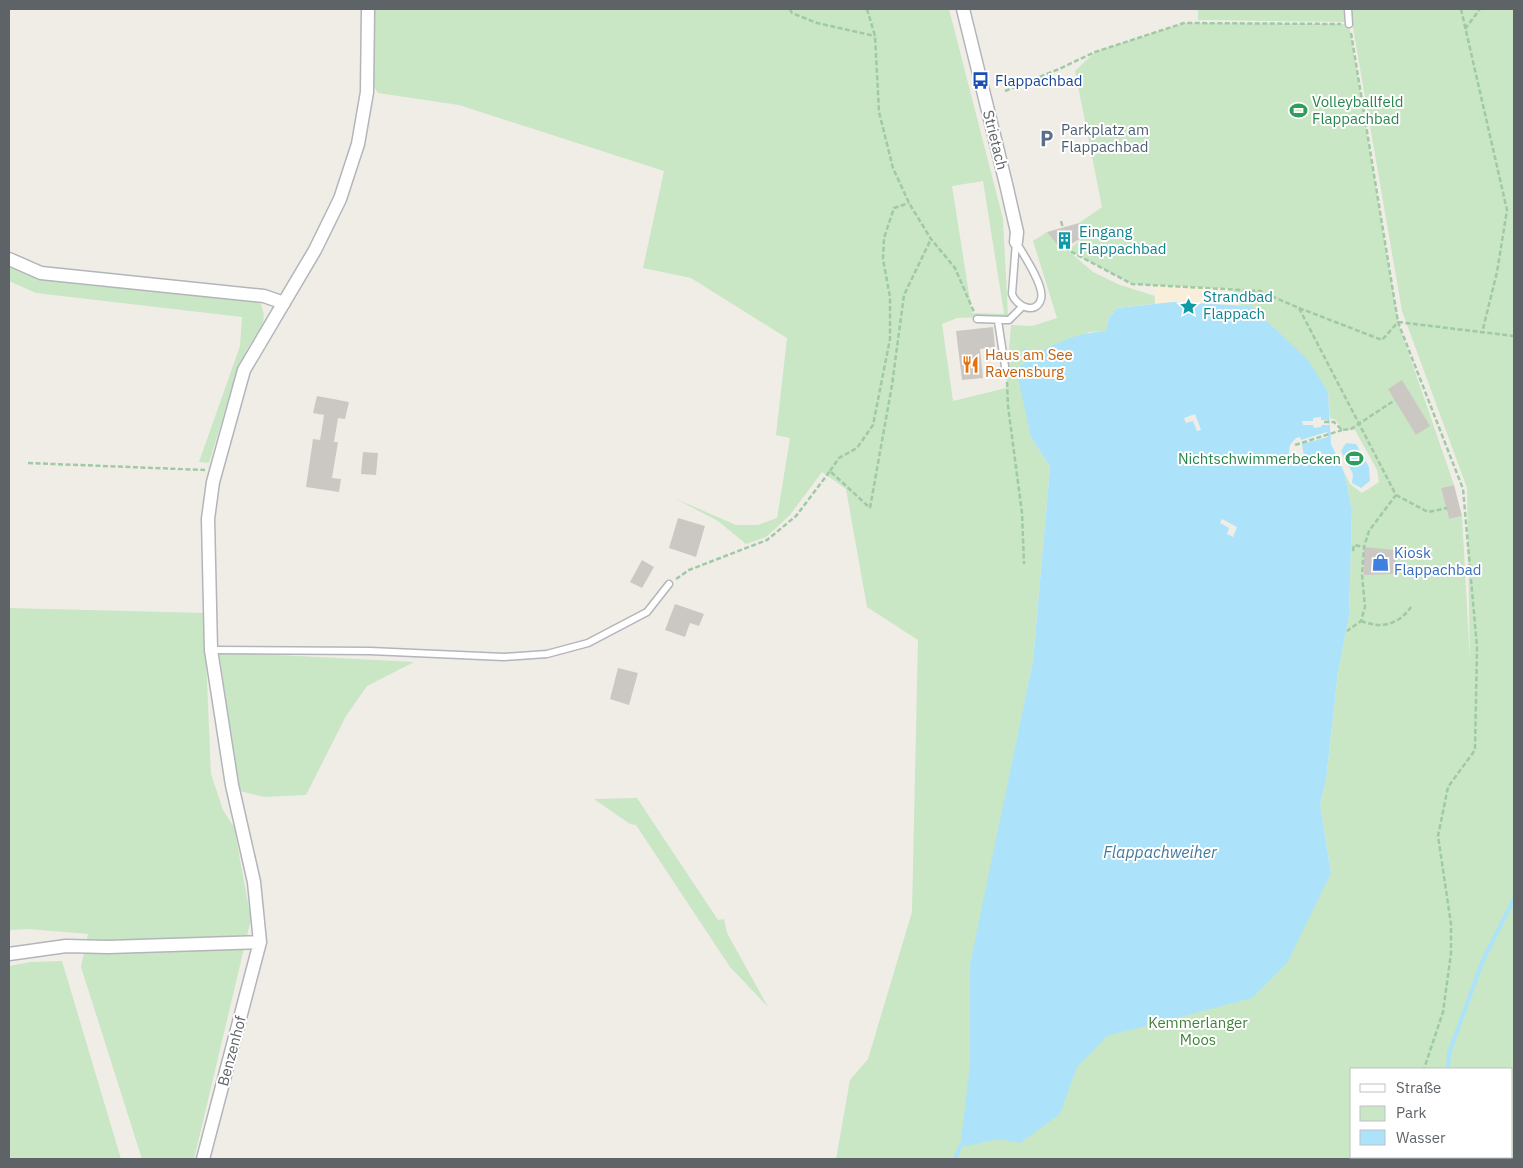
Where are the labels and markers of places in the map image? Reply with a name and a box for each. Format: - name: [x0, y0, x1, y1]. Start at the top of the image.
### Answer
- bus stop icon: Flappachbad: [971, 71, 991, 91]
- place label: Flappachbad: [995, 71, 1082, 90]
- place label: Volleyballfeld Flappachbad: [1312, 92, 1403, 128]
- sports icon: Volleyballfeld Flappachbad: [1288, 101, 1308, 121]
- place label: Parkplatz am Flappachbad: [1061, 120, 1149, 156]
- parking icon: Parkplatz am Flappachbad: [1037, 129, 1057, 149]
- place label: Eingang Flappachbad: [1079, 222, 1166, 258]
- building icon: Eingang Flappachbad: [1055, 231, 1075, 251]
- place label: Strandbad Flappach: [1203, 287, 1273, 323]
- place icon: Strandbad Flappach: [1179, 296, 1199, 316]
- place label: Haus am See Ravensburg: [985, 345, 1073, 381]
- restaurant icon: Haus am See Ravensburg: [961, 354, 981, 374]
- place label: Nichtschwimmerbecken: [1178, 449, 1341, 468]
- sports icon: Nichtschwimmerbecken: [1345, 449, 1365, 469]
- place label: Kiosk Flappachbad: [1394, 543, 1481, 579]
- shop icon: Kiosk Flappachbad: [1370, 552, 1390, 572]

